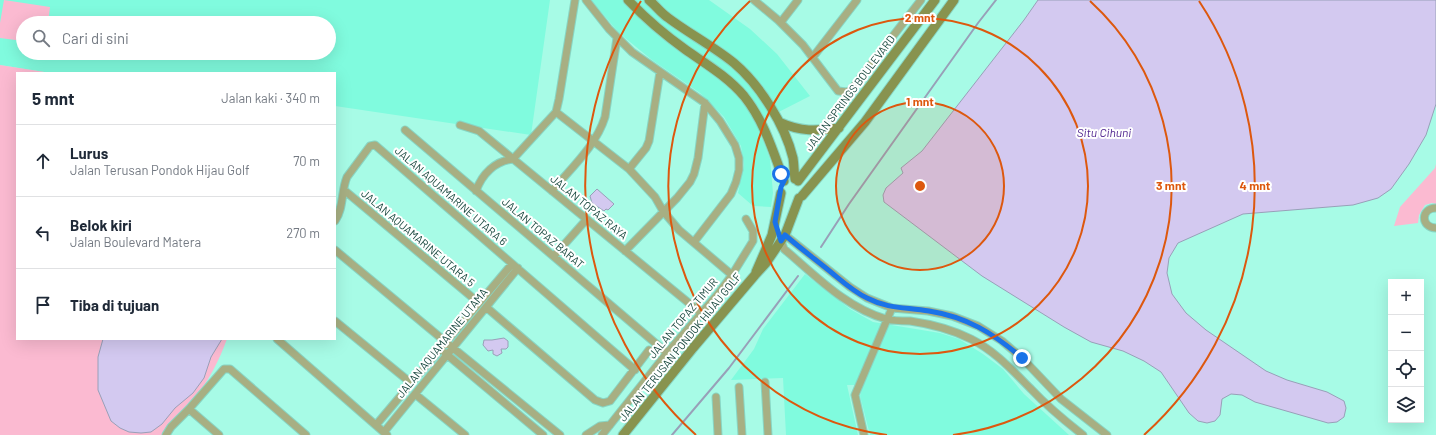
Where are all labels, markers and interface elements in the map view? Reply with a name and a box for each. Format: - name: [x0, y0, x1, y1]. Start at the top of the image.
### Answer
- text: 2 mnt: [905, 10, 936, 24]
- search box: [16, 16, 336, 60]
- icon: search: [30, 27, 52, 49]
- text: Cari di sini: [62, 29, 129, 47]
- street label: JALAN SPRINGS BOULEVARD: [802, 32, 897, 153]
- text: 5 mnt: [32, 88, 75, 108]
- text: Jalan kaki · 340 m: [221, 90, 320, 106]
- text: 1 mnt: [906, 94, 934, 108]
- water label: Situ Cihuni: [1077, 125, 1131, 139]
- street label: JALAN AQUAMARINE UTARA 6: [393, 143, 510, 248]
- text: Lurus: [70, 144, 108, 162]
- icon: ahead: [32, 150, 54, 172]
- text: 70 m: [293, 153, 320, 169]
- text: Jalan Terusan Pondok Hijau Golf: [70, 162, 250, 178]
- route start: [772, 165, 790, 183]
- street label: JALAN TOPAZ RAYA: [548, 172, 631, 242]
- text: 3 mnt: [1156, 178, 1186, 192]
- text: 4 mnt: [1240, 178, 1271, 192]
- centre of rings: [913, 179, 927, 193]
- street label: JALAN AQUAMARINE UTARA 5: [359, 186, 478, 289]
- street label: JALAN TOPAZ BARAT: [500, 195, 587, 271]
- text: Belok kiri: [70, 216, 132, 234]
- icon: left: [32, 222, 54, 244]
- text: 270 m: [286, 225, 320, 241]
- text: Jalan Boulevard Matera: [70, 234, 201, 250]
- street label: JALAN TERUSAN PONDOK HIJAU GOLF: [616, 270, 744, 423]
- street label: JALAN TOPAZ TIMUR: [645, 275, 720, 360]
- map controls: [1388, 279, 1424, 423]
- button: +: [1388, 279, 1424, 315]
- street label: JALAN AQUAMARINE UTAMA: [394, 285, 490, 400]
- icon: arrive: [32, 294, 54, 316]
- text: Tiba di tujuan: [70, 296, 159, 314]
- button: −: [1388, 315, 1424, 351]
- route end: [1013, 349, 1031, 367]
- button: locate: [1388, 351, 1424, 387]
- button: layers: [1388, 387, 1424, 423]

